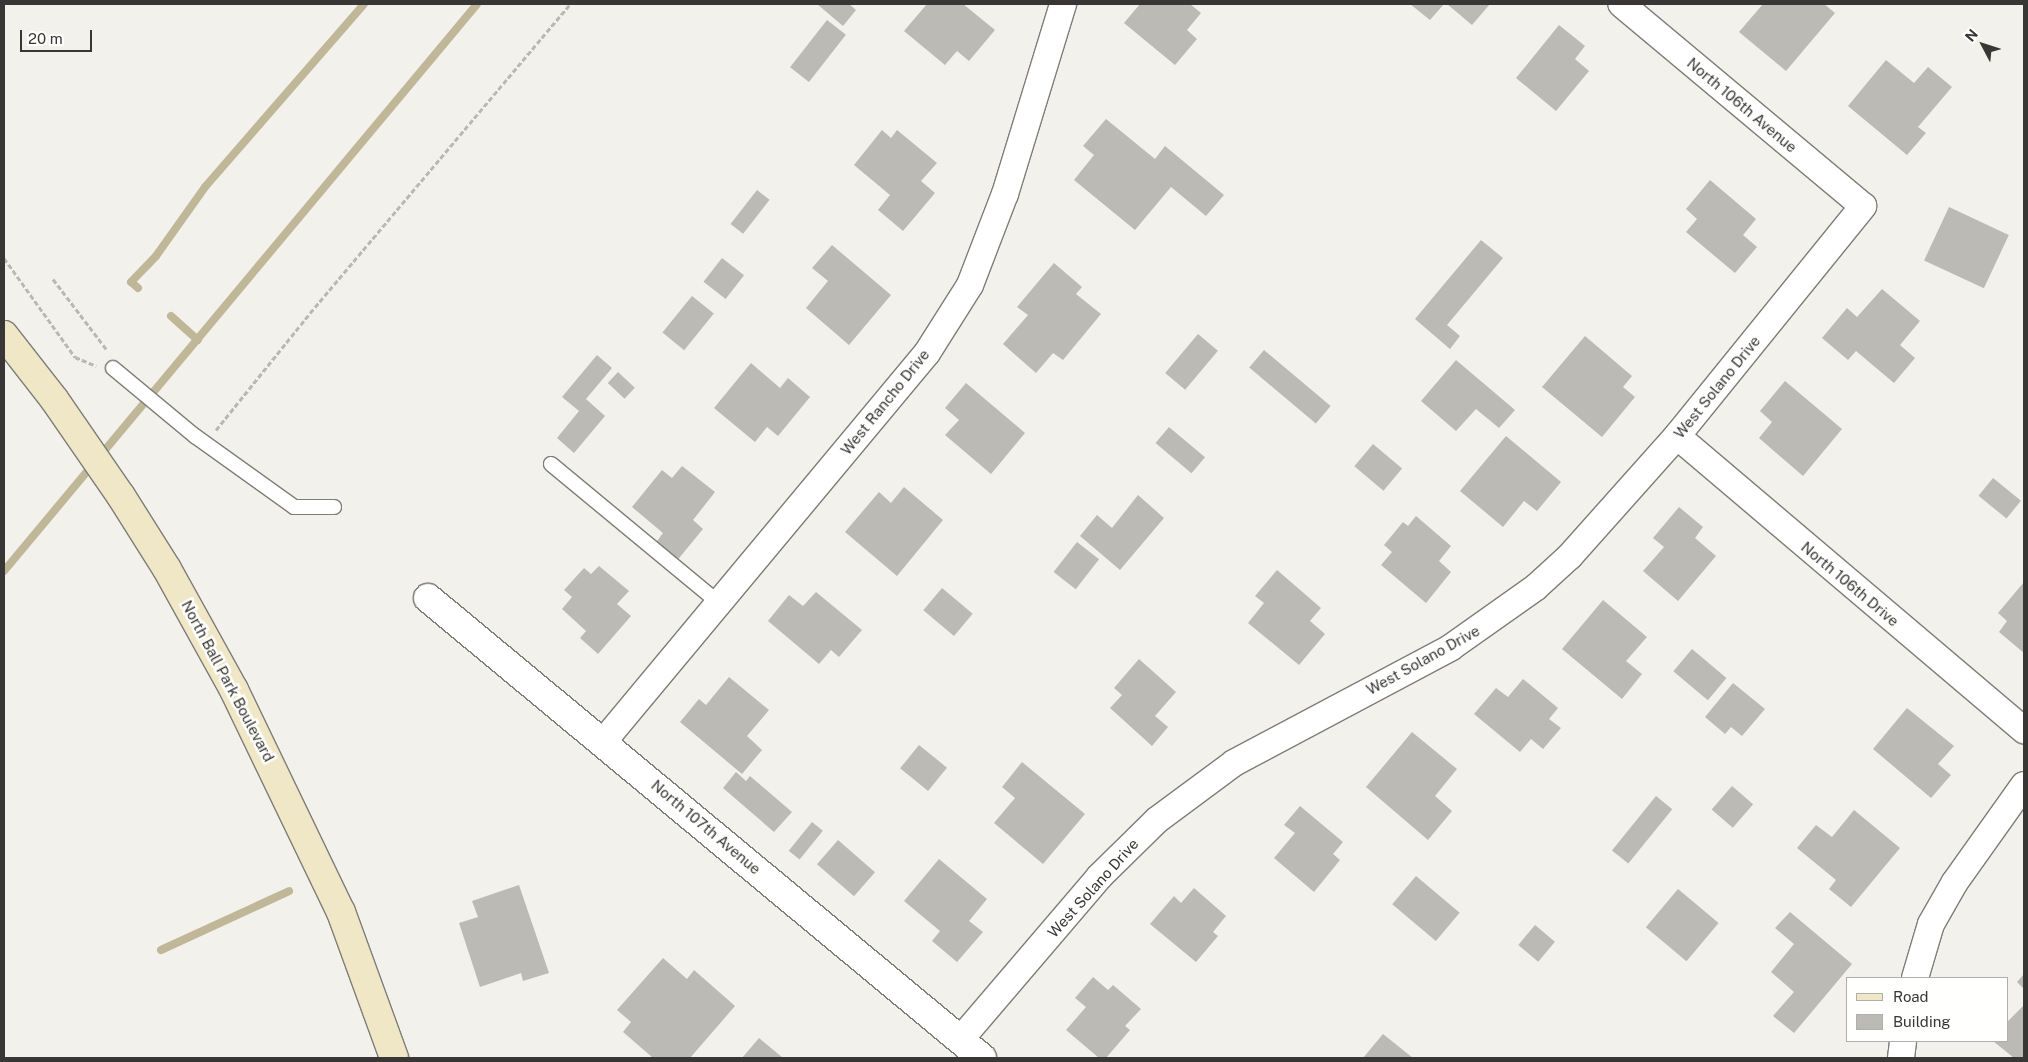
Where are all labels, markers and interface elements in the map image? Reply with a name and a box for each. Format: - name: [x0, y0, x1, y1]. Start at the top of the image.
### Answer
- scale bar: [22, 20, 95, 52]
- north arrow: [1958, 20, 2008, 70]
- text: N: [1962, 26, 1981, 45]
- text: 20 m: [28, 30, 63, 47]
- street label: North 106th Avenue: [1683, 54, 1801, 156]
- street label: West Solano Drive: [1670, 332, 1764, 442]
- street label: West Rancho Drive: [837, 346, 933, 458]
- street label: North 106th Drive: [1797, 538, 1903, 630]
- street label: North Ball Park Boulevard: [178, 597, 278, 765]
- street label: West Solano Drive: [1363, 621, 1483, 699]
- street label: North 107th Avenue: [648, 776, 764, 878]
- street label: West Solano Drive: [1044, 835, 1142, 941]
- legend: [1846, 977, 2008, 1042]
- text: Road: [1893, 988, 1929, 1005]
- text: Building: [1893, 1013, 1951, 1030]

